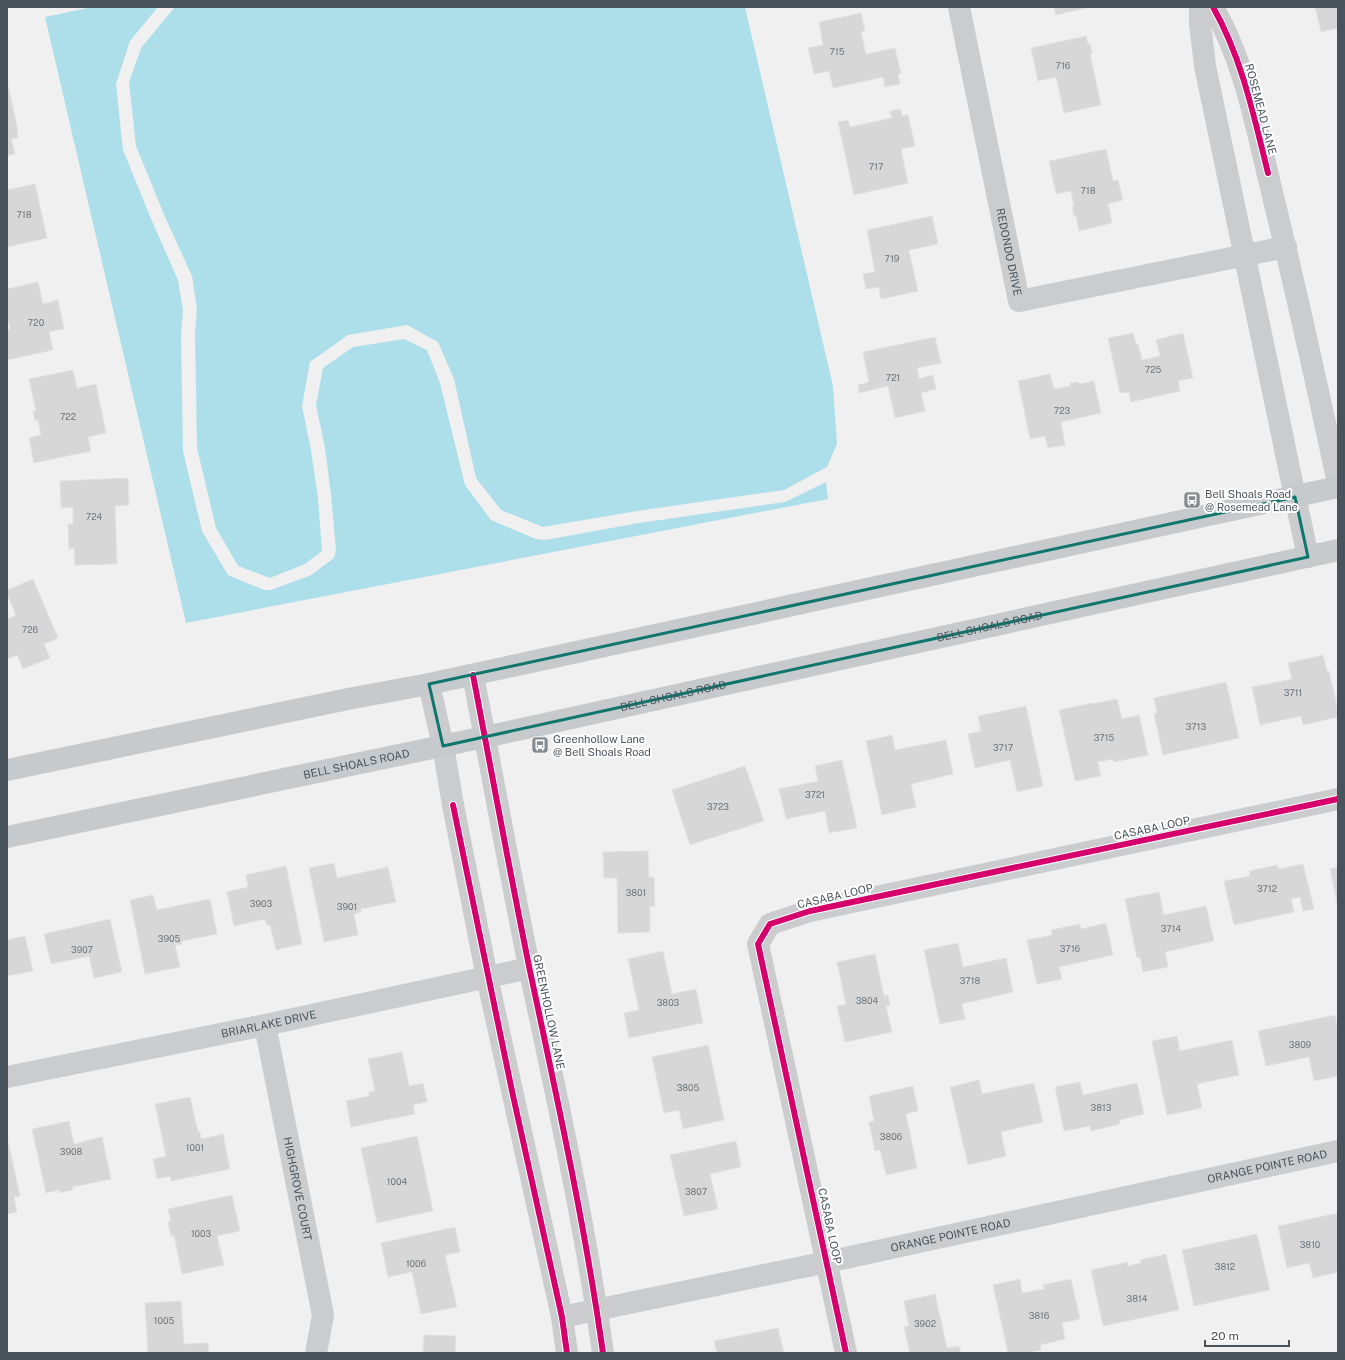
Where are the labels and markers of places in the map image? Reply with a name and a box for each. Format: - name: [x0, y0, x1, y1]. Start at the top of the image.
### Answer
- place label: Bell Shoals Road @ Rosemead Lane: [1205, 488, 1298, 513]
- bus stop icon: Bell Shoals Road @ Rosemead Lane: [1182, 490, 1202, 510]
- place label: Greenhollow Lane @ Bell Shoals Road: [553, 733, 651, 758]
- bus stop icon: Greenhollow Lane @ Bell Shoals Road: [530, 735, 550, 755]

